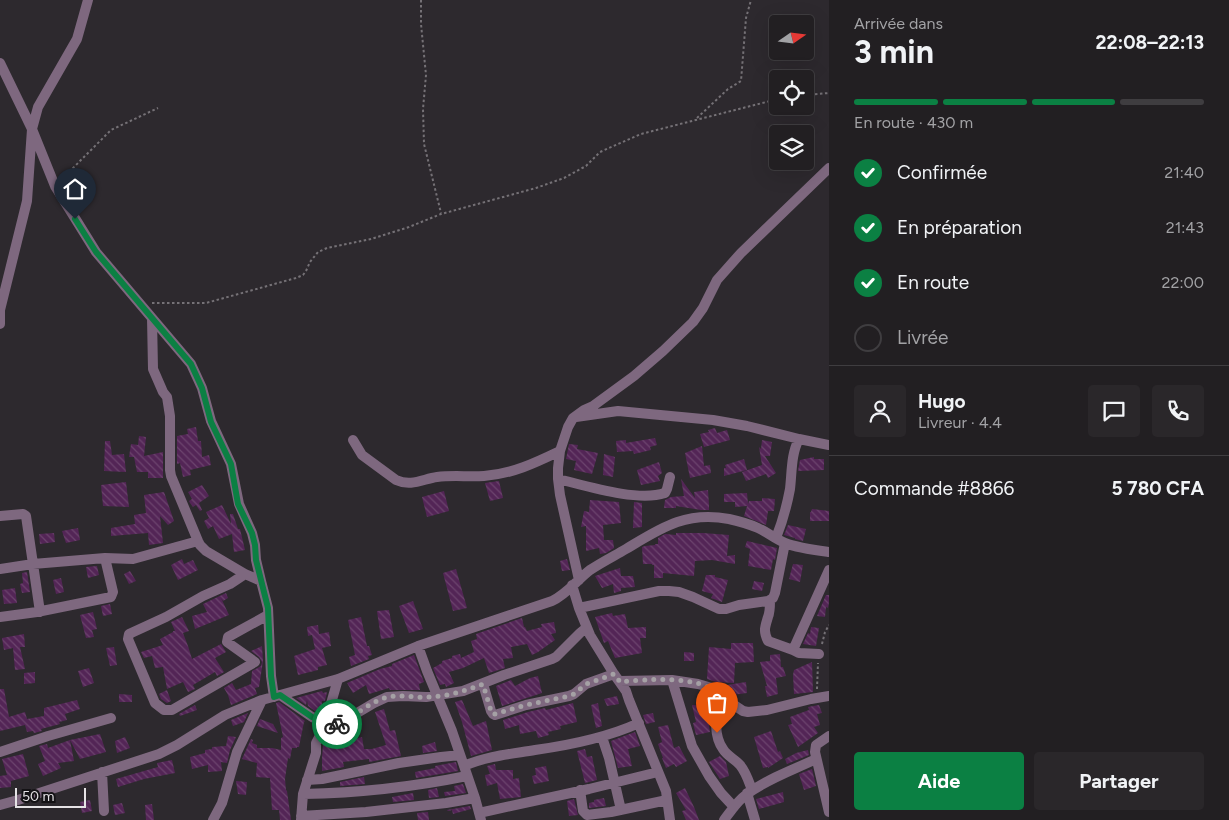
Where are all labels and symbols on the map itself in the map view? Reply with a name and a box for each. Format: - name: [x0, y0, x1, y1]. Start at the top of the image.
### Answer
- north arrow: [769, 15, 814, 60]
- pin: [54, 168, 96, 219]
- pin: [696, 682, 738, 733]
- courier: [312, 699, 362, 749]
- scale bar: [15, 785, 86, 808]

